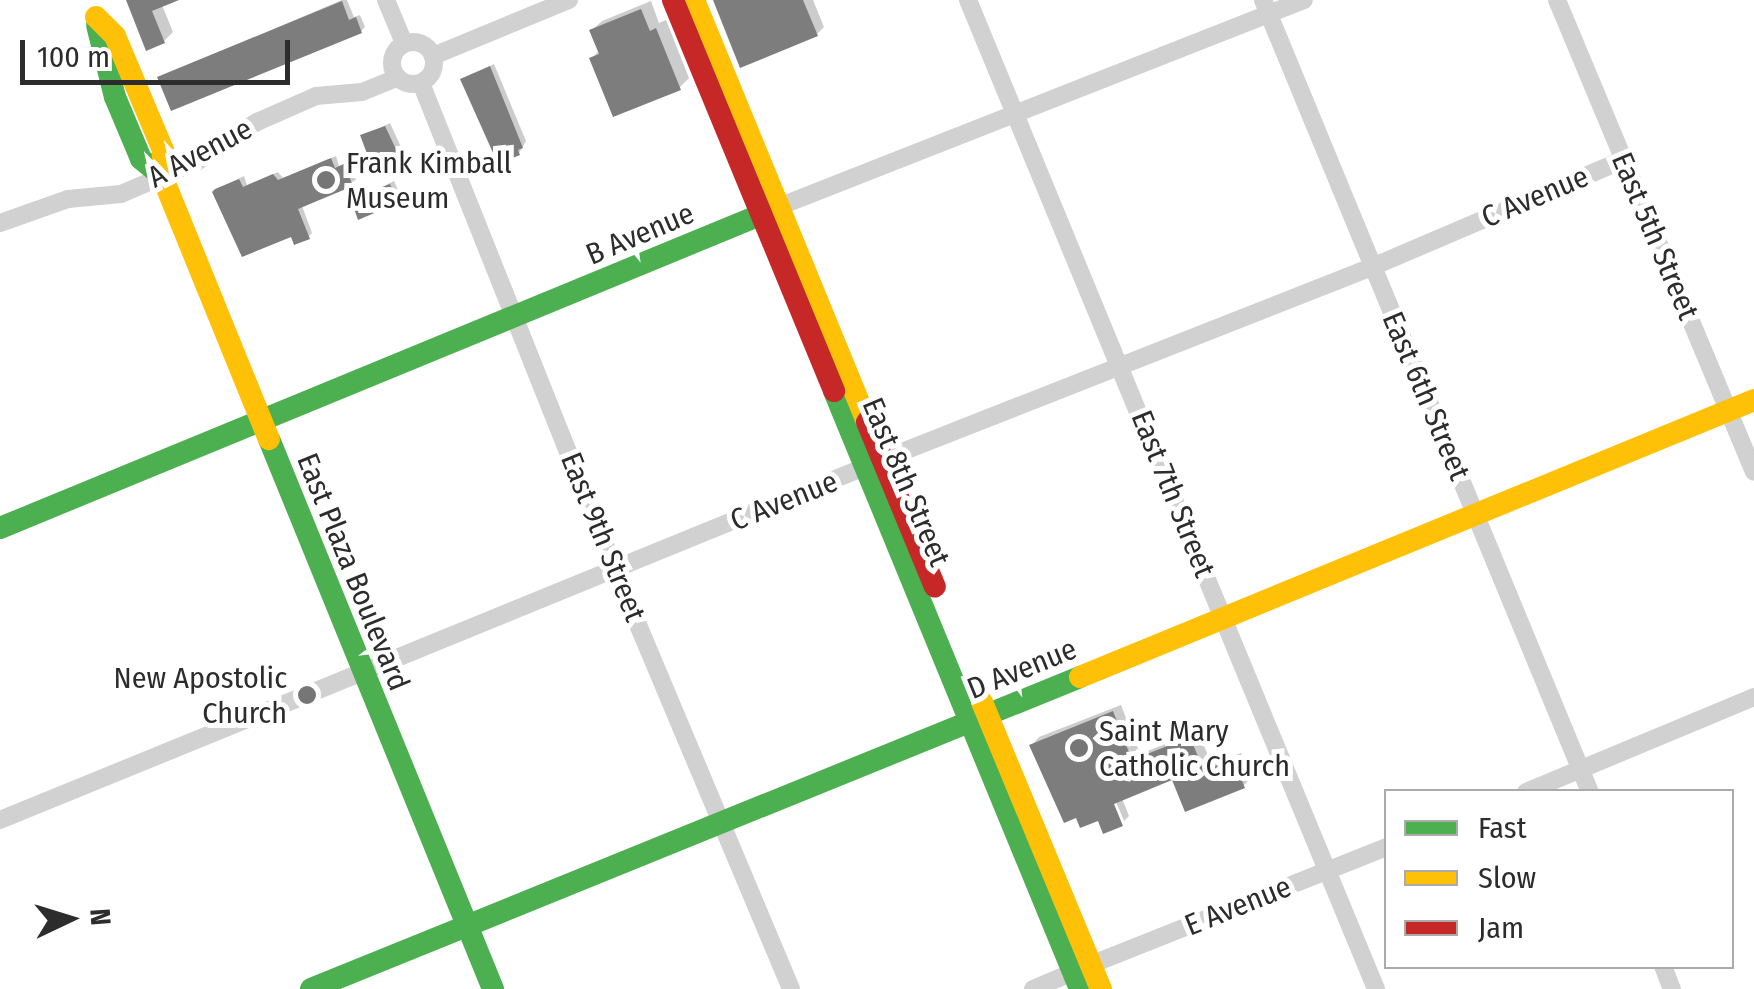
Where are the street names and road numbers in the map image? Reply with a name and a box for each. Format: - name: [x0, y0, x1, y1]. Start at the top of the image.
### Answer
- street label: A Avenue: [142, 111, 258, 195]
- street label: East 5th Street: [1604, 147, 1706, 325]
- street label: C Avenue: [1476, 158, 1594, 236]
- street label: B Avenue: [581, 195, 699, 273]
- street label: East 6th Street: [1374, 306, 1478, 486]
- street label: East 8th Street: [854, 392, 958, 572]
- street label: East 7th Street: [1123, 405, 1223, 583]
- street label: East 9th Street: [553, 447, 653, 627]
- street label: East Plaza Boulevard: [289, 448, 417, 696]
- street label: C Avenue: [725, 463, 843, 539]
- street label: D Avenue: [962, 631, 1082, 707]
- street label: E Avenue: [1180, 868, 1296, 944]

